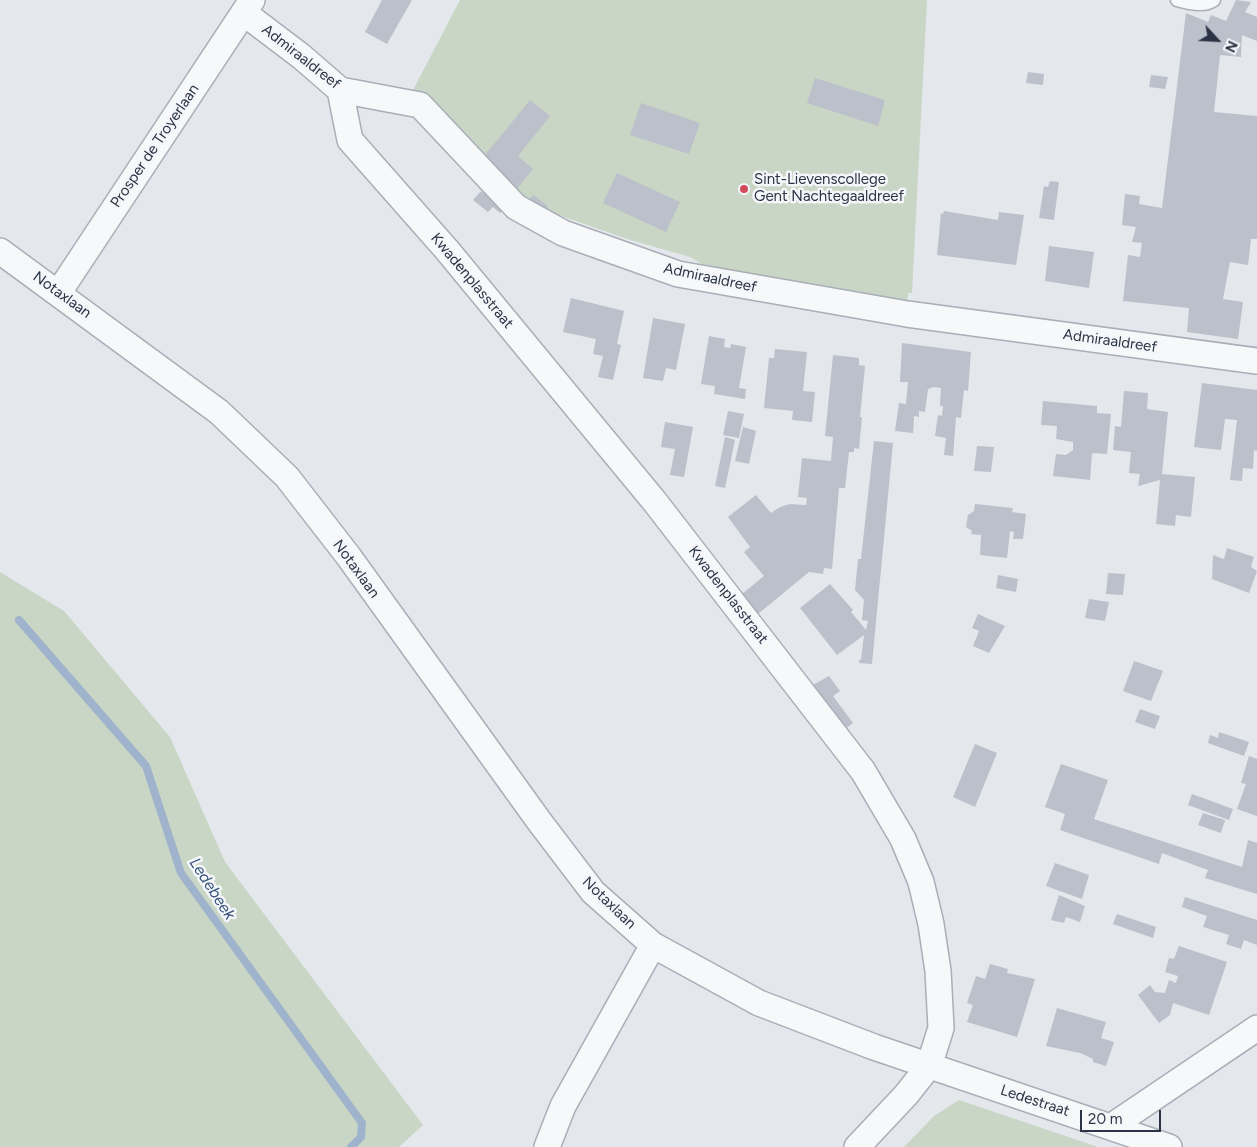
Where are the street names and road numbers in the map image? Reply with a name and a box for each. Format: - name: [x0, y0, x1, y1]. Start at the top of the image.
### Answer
- street label: Admiraaldreef: [258, 21, 344, 93]
- street label: Prosper de Troyerlaan: [107, 81, 203, 211]
- street label: Kwadenplasstraat: [427, 230, 517, 332]
- street label: Admiraaldreef: [662, 259, 758, 297]
- street label: Notaxlaan: [29, 268, 95, 322]
- street label: Admiraaldreef: [1062, 326, 1158, 356]
- street label: Notaxlaan: [329, 536, 383, 602]
- street label: Kwadenplasstraat: [684, 543, 772, 647]
- street label: Notaxlaan: [578, 873, 640, 933]
- street label: Ledestraat: [998, 1081, 1072, 1121]

